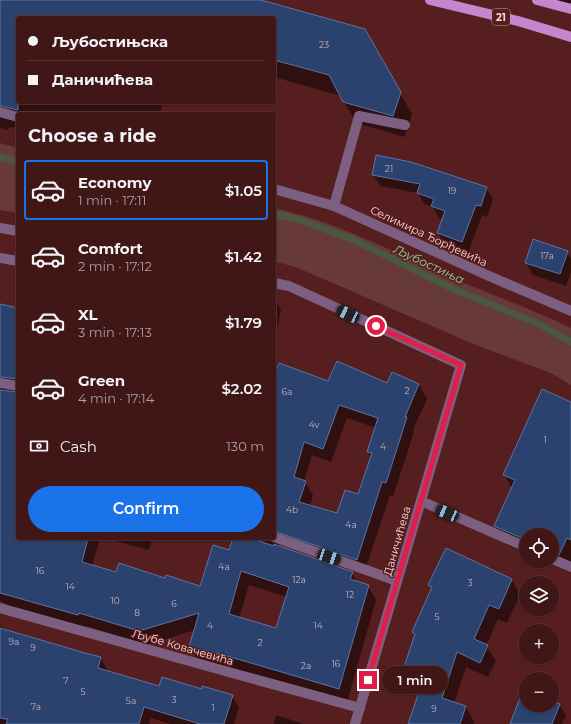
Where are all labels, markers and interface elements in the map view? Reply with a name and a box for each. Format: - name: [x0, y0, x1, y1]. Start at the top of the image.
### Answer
- road number: 21: [492, 9, 510, 25]
- text: Љубостињска: [52, 32, 168, 51]
- house number: 23: [319, 39, 329, 50]
- text: Даничићева: [52, 70, 153, 89]
- text: Choose a ride: [28, 125, 156, 147]
- house number: 21: [385, 163, 393, 174]
- icon: car: [30, 172, 66, 208]
- text: Economy: [78, 173, 151, 192]
- text: $1.05: [225, 181, 262, 200]
- house number: 19: [448, 185, 457, 196]
- text: 1 min · 17:11: [78, 192, 147, 208]
- street label: Селимира Ђорђевића: [368, 203, 490, 269]
- icon: car: [30, 238, 66, 274]
- text: Comfort: [78, 239, 143, 258]
- water label: Љубостиња: [390, 241, 467, 287]
- text: $1.42: [224, 247, 262, 266]
- house number: 17a: [540, 250, 554, 261]
- text: 2 min · 17:12: [78, 258, 152, 274]
- car: [335, 303, 361, 325]
- icon: car: [30, 304, 66, 340]
- text: XL: [78, 305, 97, 324]
- text: $1.79: [225, 313, 262, 332]
- route start: [367, 317, 385, 335]
- text: 3 min · 17:13: [78, 324, 152, 340]
- icon: car: [30, 370, 66, 406]
- text: Green: [78, 371, 125, 390]
- text: $2.02: [221, 379, 262, 398]
- house number: 2: [404, 385, 410, 396]
- house number: 6a: [282, 386, 292, 397]
- text: 4 min · 17:14: [78, 390, 154, 406]
- house number: 4v: [309, 419, 319, 430]
- house number: 1: [543, 434, 547, 445]
- icon: cash: [28, 435, 50, 457]
- text: Cash: [60, 437, 97, 456]
- text: 130 m: [226, 438, 264, 454]
- house number: 4: [380, 441, 386, 452]
- button: Confirm: [28, 486, 264, 532]
- car: [434, 503, 460, 523]
- house number: 4b: [286, 504, 298, 515]
- street label: Даничићева: [380, 505, 414, 577]
- house number: 4a: [345, 519, 357, 530]
- map controls: [519, 528, 559, 712]
- button: locate: [519, 528, 559, 568]
- car: [316, 547, 342, 567]
- house number: 4a: [218, 561, 230, 572]
- house number: 16: [36, 565, 45, 576]
- house number: 12a: [292, 574, 306, 585]
- button: layers: [519, 576, 559, 616]
- house number: 3: [467, 577, 473, 588]
- house number: 14: [65, 581, 75, 592]
- house number: 12: [346, 589, 354, 600]
- house number: 10: [110, 595, 120, 606]
- house number: 6: [171, 598, 177, 609]
- house number: 8: [134, 607, 140, 618]
- house number: 5: [434, 611, 440, 622]
- house number: 4: [207, 620, 213, 631]
- house number: 14: [313, 620, 323, 631]
- button: +: [519, 624, 559, 664]
- street label: Љубе Ковачевића: [131, 626, 235, 668]
- house number: 9a: [9, 636, 19, 647]
- house number: 2: [257, 637, 263, 648]
- house number: 9: [30, 642, 36, 653]
- house number: 16: [332, 658, 341, 669]
- house number: 2a: [301, 660, 311, 671]
- callout: 1 min: [382, 666, 448, 694]
- route end: [359, 671, 377, 689]
- text: 1 min: [398, 672, 432, 688]
- button: −: [519, 672, 559, 712]
- house number: 7: [63, 675, 69, 686]
- house number: 5: [80, 686, 86, 697]
- house number: 3: [171, 694, 177, 705]
- house number: 5a: [126, 695, 136, 706]
- house number: 7a: [31, 701, 41, 712]
- house number: 1: [211, 702, 215, 713]
- house number: 9: [431, 703, 437, 714]

